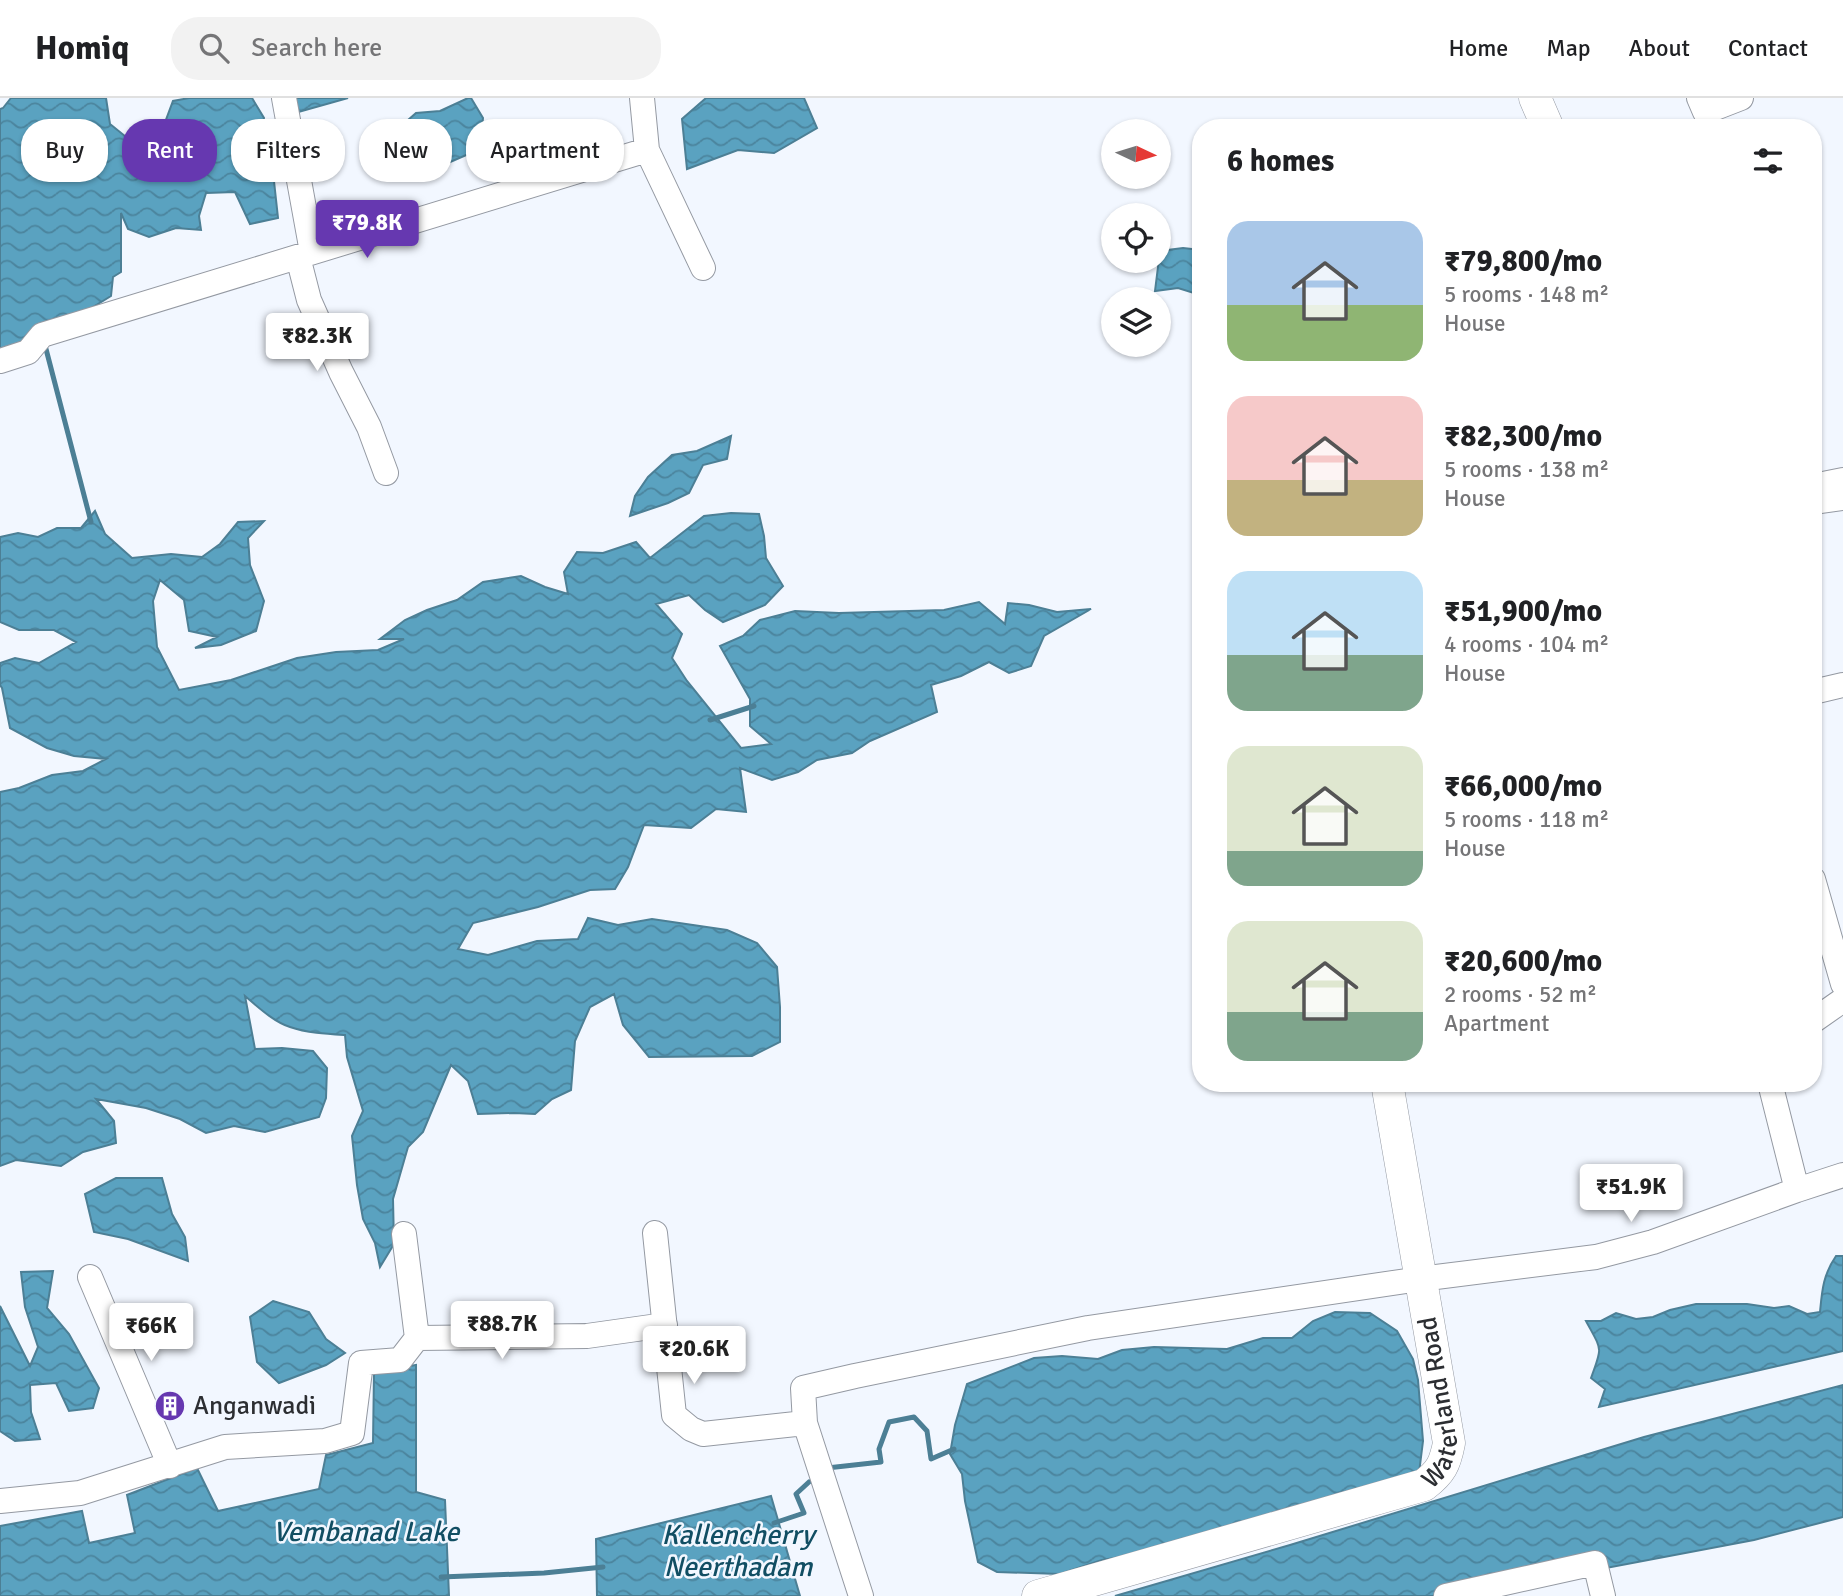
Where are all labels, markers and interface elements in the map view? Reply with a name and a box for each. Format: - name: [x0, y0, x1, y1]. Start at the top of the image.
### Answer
- search box: [171, 17, 661, 80]
- text: Homiq: [35, 28, 129, 69]
- icon: search: [195, 29, 233, 67]
- text: Search here: [251, 32, 382, 64]
- text: Home: [1448, 33, 1508, 63]
- text: Map: [1546, 33, 1591, 63]
- text: About: [1629, 33, 1690, 63]
- text: Contact: [1728, 33, 1808, 63]
- chip: Buy: [21, 119, 108, 182]
- chip: Rent: [122, 119, 217, 182]
- chip: Filters: [231, 119, 345, 182]
- chip: New: [359, 119, 452, 182]
- chip: Apartment: [466, 119, 624, 182]
- north arrow: [1101, 119, 1171, 189]
- map controls: [1101, 119, 1171, 357]
- icon: filters: [1749, 142, 1787, 180]
- text: 6 homes: [1227, 143, 1334, 180]
- pin: ₹79.8K: [310, 200, 424, 260]
- button: locate: [1101, 203, 1171, 273]
- text: ₹79.8K: [332, 208, 402, 237]
- text: ₹79,800/mo: [1444, 243, 1602, 280]
- icon: home: [1283, 249, 1367, 333]
- text: 5 rooms · 148 m²: [1444, 280, 1609, 309]
- button: layers: [1101, 287, 1171, 357]
- text: House: [1444, 309, 1506, 338]
- pin: ₹82.3K: [260, 314, 374, 373]
- text: ₹82.3K: [282, 321, 352, 350]
- text: ₹82,300/mo: [1444, 418, 1602, 455]
- icon: home: [1283, 424, 1367, 508]
- text: 5 rooms · 138 m²: [1444, 455, 1609, 484]
- text: House: [1444, 484, 1506, 513]
- text: ₹51,900/mo: [1444, 593, 1602, 630]
- icon: home: [1283, 599, 1367, 683]
- text: 4 rooms · 104 m²: [1444, 630, 1609, 659]
- text: House: [1444, 659, 1506, 688]
- text: ₹66,000/mo: [1444, 768, 1602, 805]
- icon: home: [1283, 774, 1367, 858]
- text: 5 rooms · 118 m²: [1444, 805, 1609, 834]
- text: House: [1444, 834, 1506, 863]
- text: ₹20,600/mo: [1444, 943, 1602, 980]
- icon: home: [1283, 949, 1367, 1033]
- text: 2 rooms · 52 m²: [1444, 980, 1597, 1009]
- text: Apartment: [1444, 1009, 1549, 1038]
- pin: ₹51.9K: [1574, 1164, 1688, 1224]
- text: ₹51.9K: [1596, 1172, 1666, 1201]
- pin: ₹88.7K: [445, 1302, 559, 1361]
- pin: ₹66K: [110, 1304, 192, 1363]
- text: ₹88.7K: [467, 1309, 537, 1338]
- text: ₹66K: [125, 1311, 177, 1340]
- street label: Waterland Road: [1412, 1314, 1466, 1495]
- pin: ₹20.6K: [637, 1326, 751, 1386]
- text: ₹20.6K: [659, 1334, 729, 1363]
- building icon: Anganwadi: [153, 1389, 187, 1423]
- place label: Anganwadi: [193, 1390, 316, 1422]
- water label: Vembanad Lake: [273, 1515, 461, 1549]
- water label: Kallencherry Neerthadam: [662, 1518, 818, 1584]

